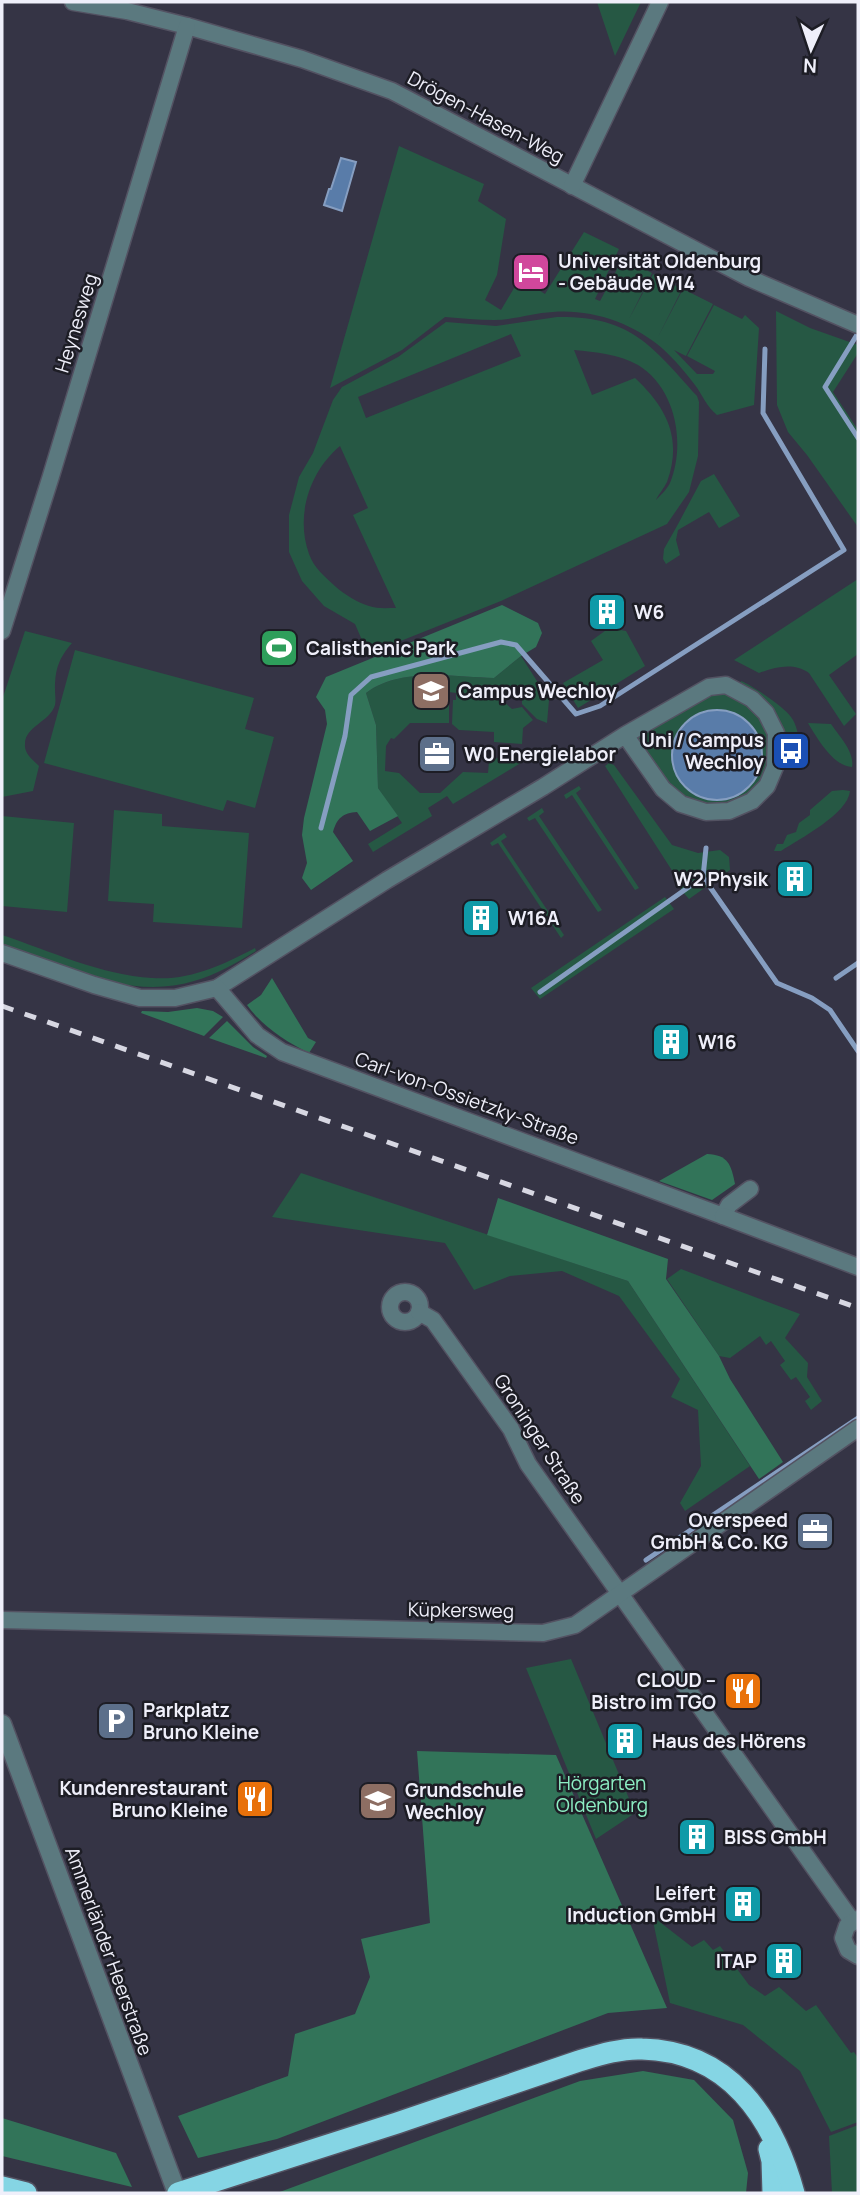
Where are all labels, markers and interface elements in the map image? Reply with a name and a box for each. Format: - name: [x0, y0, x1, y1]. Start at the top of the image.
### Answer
- north arrow: [776, 14, 846, 84]
- text: N: [803, 53, 818, 79]
- street label: Drögen-Hasen-Weg: [403, 65, 569, 169]
- place label: Universität Oldenburg - Gebäude W14: [558, 248, 761, 296]
- hotel icon: Universität Oldenburg - Gebäude W14: [510, 251, 552, 293]
- street label: Heynesweg: [49, 270, 103, 376]
- building icon: W6: [586, 591, 628, 633]
- place label: W6: [634, 599, 664, 625]
- sports icon: Calisthenic Park: [258, 627, 300, 669]
- place label: Calisthenic Park: [306, 635, 457, 661]
- school or university icon: Campus Wechloy: [410, 670, 452, 712]
- place label: Campus Wechloy: [458, 678, 617, 704]
- place label: Uni / Campus Wechloy: [641, 727, 764, 775]
- bus stop icon: Uni / Campus Wechloy: [770, 730, 812, 772]
- office icon: W0 Energielabor: [416, 733, 458, 775]
- place label: W0 Energielabor: [464, 741, 617, 767]
- building icon: W2 Physik: [774, 858, 816, 900]
- place label: W2 Physik: [674, 866, 769, 892]
- building icon: W16A: [460, 897, 502, 939]
- place label: W16A: [508, 905, 560, 931]
- building icon: W16: [650, 1021, 692, 1063]
- place label: W16: [698, 1029, 737, 1055]
- street label: Carl-von-Ossietzky-Straße: [352, 1045, 582, 1151]
- street label: Groninger Straße: [488, 1369, 592, 1509]
- place label: Overspeed GmbH & Co. KG: [651, 1507, 788, 1555]
- office icon: Overspeed GmbH & Co. KG: [794, 1510, 836, 1552]
- street label: Küpkersweg: [408, 1596, 514, 1624]
- place label: CLOUD – Bistro im TGO: [591, 1667, 716, 1715]
- restaurant icon: CLOUD – Bistro im TGO: [722, 1670, 764, 1712]
- place label: Parkplatz Bruno Kleine: [143, 1697, 259, 1745]
- parking icon: Parkplatz Bruno Kleine: [95, 1700, 137, 1742]
- building icon: Haus des Hörens: [604, 1720, 646, 1762]
- place label: Haus des Hörens: [652, 1728, 806, 1754]
- park label: Hörgarten Oldenburg: [556, 1770, 648, 1818]
- place label: Kundenrestaurant Bruno Kleine: [59, 1775, 228, 1823]
- place label: Grundschule Wechloy: [405, 1777, 524, 1825]
- restaurant icon: Kundenrestaurant Bruno Kleine: [234, 1778, 276, 1820]
- school or university icon: Grundschule Wechloy: [357, 1780, 399, 1822]
- building icon: BISS GmbH: [676, 1816, 718, 1858]
- place label: BISS GmbH: [724, 1824, 827, 1850]
- street label: Ammerländer Heerstraße: [59, 1843, 159, 2059]
- place label: Leifert Induction GmbH: [567, 1880, 716, 1928]
- building icon: Leifert Induction GmbH: [722, 1883, 764, 1925]
- building icon: ITAP: [763, 1940, 805, 1982]
- place label: ITAP: [716, 1948, 757, 1974]

